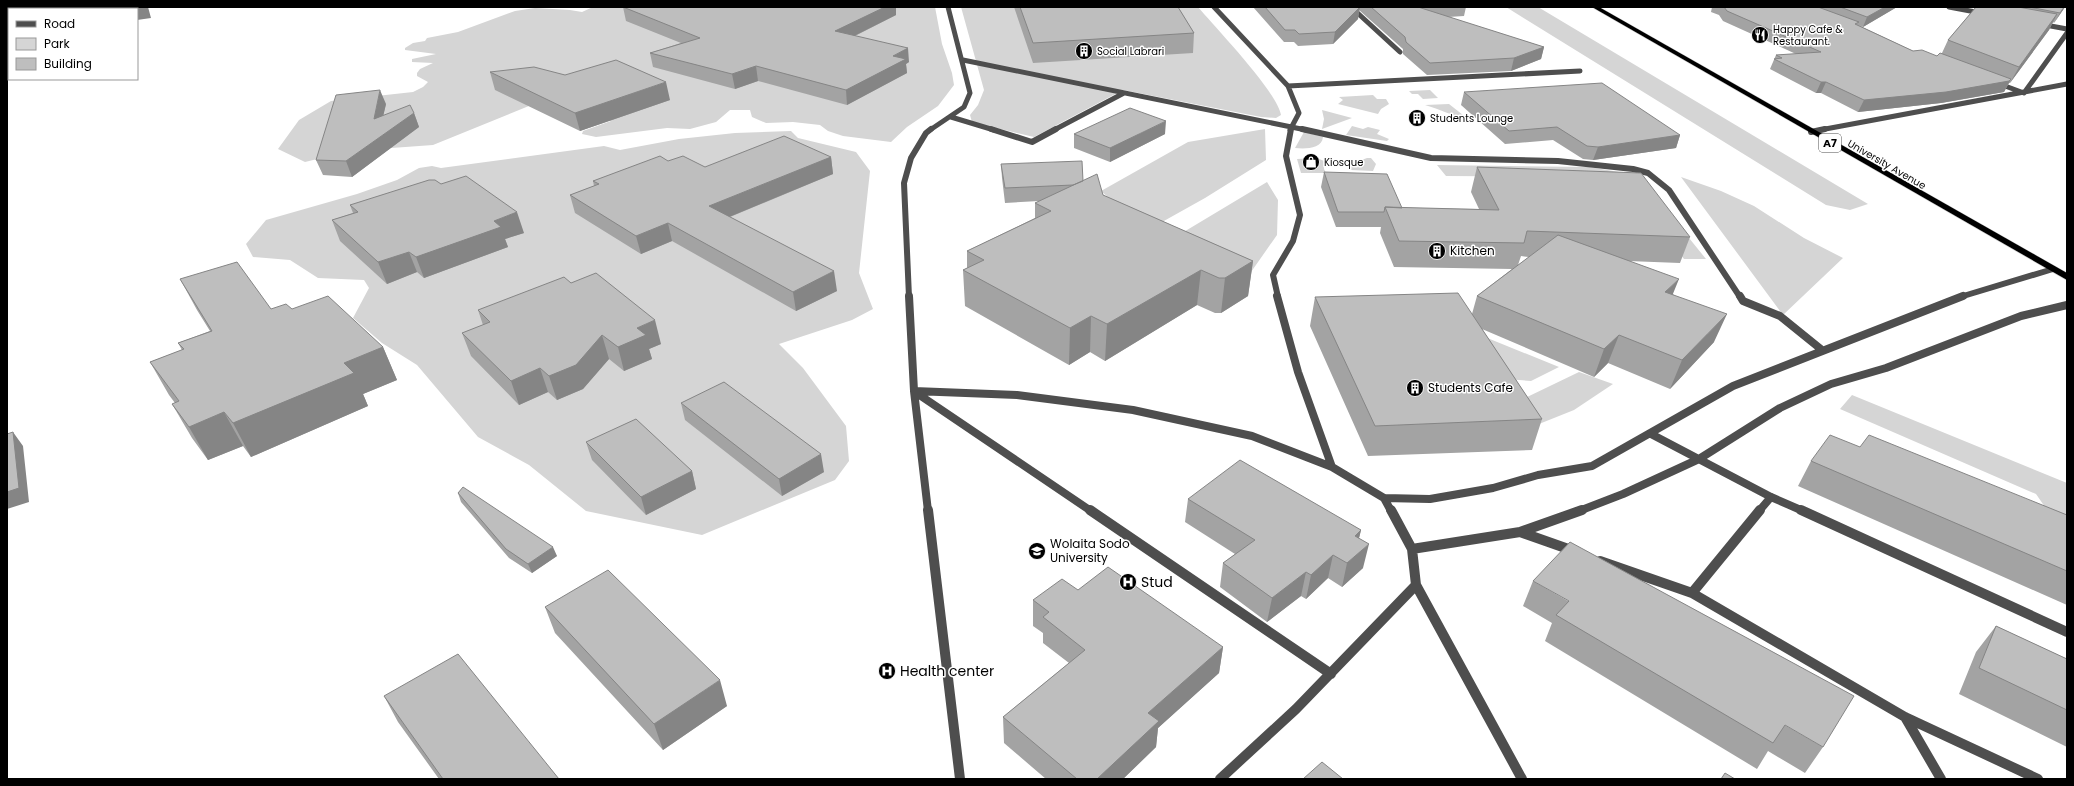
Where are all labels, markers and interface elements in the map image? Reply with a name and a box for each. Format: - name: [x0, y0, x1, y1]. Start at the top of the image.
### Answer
- legend: [8, 8, 138, 80]
- text: Road: [44, 15, 75, 32]
- place label: Happy Cafe & Restaurant.: [1773, 22, 1843, 49]
- restaurant icon: Happy Cafe & Restaurant.: [1750, 25, 1770, 45]
- text: Park: [44, 35, 71, 52]
- building icon: Social Labrari: [1074, 41, 1094, 61]
- place label: Social Labrari: [1097, 44, 1164, 59]
- text: Building: [44, 55, 92, 72]
- building icon: Students Lounge: [1407, 108, 1427, 128]
- place label: Students Lounge: [1430, 111, 1513, 126]
- road number: A7: [1819, 134, 1841, 152]
- street label: University Avenue: [1845, 136, 1929, 193]
- shop icon: Kiosque: [1301, 152, 1321, 172]
- place label: Kiosque: [1324, 155, 1363, 170]
- building icon: Kitchen: [1427, 241, 1447, 261]
- place label: Kitchen: [1450, 242, 1495, 259]
- building icon: Students Cafe: [1405, 378, 1425, 398]
- place label: Students Cafe: [1428, 379, 1513, 396]
- place label: Wolaita Sodo University: [1050, 535, 1130, 566]
- school or university icon: Wolaita Sodo University: [1027, 541, 1047, 561]
- hospital icon: Stud: [1118, 572, 1138, 592]
- place label: Stud: [1141, 572, 1173, 592]
- hospital icon: Health center: [877, 661, 897, 681]
- place label: Health center: [900, 661, 994, 681]

